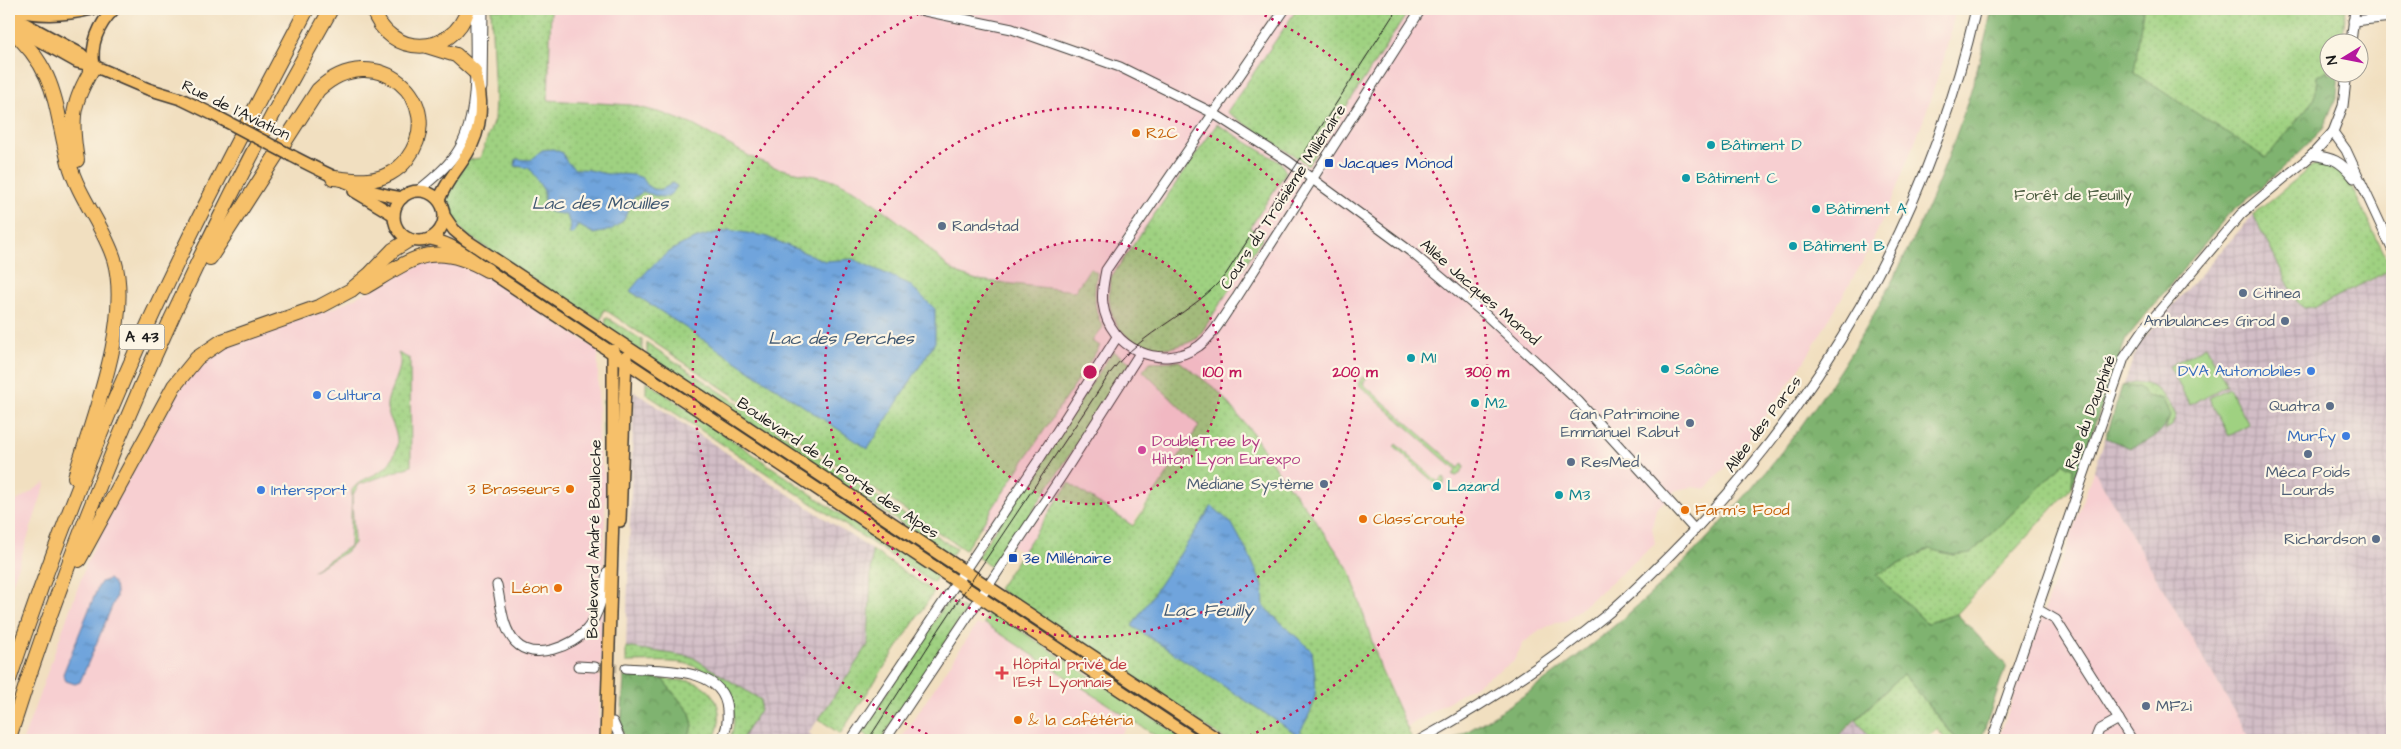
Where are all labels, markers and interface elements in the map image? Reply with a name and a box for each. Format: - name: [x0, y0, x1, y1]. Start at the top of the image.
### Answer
- north arrow: [2318, 32, 2368, 82]
- text: N: [2322, 54, 2343, 66]
- street label: Rue de l'Aviation: [178, 74, 294, 146]
- street label: Cours du Troisième Millénaire: [1215, 100, 1351, 294]
- place label: R2C: [1146, 122, 1178, 144]
- marker: R2C: [1130, 127, 1142, 139]
- place label: Bâtiment D: [1721, 134, 1802, 156]
- marker: Bâtiment D: [1705, 139, 1717, 151]
- place label: Jacques Monod: [1339, 152, 1453, 174]
- marker: Jacques Monod: [1323, 157, 1335, 169]
- place label: Bâtiment C: [1696, 167, 1778, 189]
- marker: Bâtiment C: [1680, 172, 1692, 184]
- park label: Forêt de Feuilly: [2014, 184, 2132, 207]
- water label: Lac des Mouilles: [532, 191, 669, 216]
- place label: Bâtiment A: [1826, 198, 1907, 220]
- marker: Bâtiment A: [1810, 203, 1822, 215]
- place label: Randstad: [952, 215, 1019, 237]
- marker: Randstad: [936, 220, 948, 232]
- street label: Allée Jacques Monod: [1415, 234, 1545, 350]
- place label: Bâtiment B: [1803, 235, 1885, 257]
- marker: Bâtiment B: [1787, 240, 1799, 252]
- place label: Citinea: [2253, 282, 2300, 304]
- marker: Citinea: [2237, 287, 2249, 299]
- place label: Ambulances Girod: [2144, 310, 2275, 332]
- marker: Ambulances Girod: [2279, 315, 2291, 327]
- road number: A 43: [120, 324, 164, 350]
- water label: Lac des Perches: [768, 326, 915, 351]
- place label: M1: [1421, 347, 1436, 369]
- marker: M1: [1405, 352, 1417, 364]
- street label: Rue du Dauphiné: [2059, 352, 2121, 472]
- place label: Saône: [1675, 358, 1719, 380]
- place label: DVA Automobiles: [2178, 360, 2301, 382]
- text: 100 m: [1203, 362, 1242, 383]
- text: 200 m: [1331, 362, 1378, 383]
- text: 300 m: [1464, 362, 1509, 383]
- centre of rings: [1081, 363, 1099, 381]
- marker: Saône: [1659, 363, 1671, 375]
- marker: DVA Automobiles: [2305, 365, 2317, 377]
- street label: Allée des Parcs: [1719, 371, 1807, 477]
- place label: Cultura: [327, 384, 381, 406]
- marker: Cultura: [311, 389, 323, 401]
- street label: Boulevard de la Porte des Alpes: [733, 392, 943, 544]
- place label: M2: [1485, 392, 1507, 414]
- place label: Quatra: [2269, 395, 2320, 417]
- marker: M2: [1469, 397, 1481, 409]
- marker: Quatra: [2324, 400, 2336, 412]
- place label: Gan Patrimoine Emmanuel Rabut: [1561, 403, 1681, 443]
- marker: Gan Patrimoine Emmanuel Rabut: [1684, 417, 1696, 429]
- place label: Murfy: [2288, 425, 2336, 448]
- place label: DoubleTree by Hilton Lyon Eurexpo: [1152, 430, 1300, 471]
- marker: Murfy: [2340, 430, 2352, 442]
- street label: Boulevard André Boulloche: [581, 439, 607, 639]
- marker: DoubleTree by Hilton Lyon Eurexpo: [1136, 444, 1148, 456]
- marker: Méca Poids Lourds: [2302, 448, 2314, 460]
- place label: ResMed: [1581, 451, 1639, 473]
- marker: ResMed: [1565, 456, 1577, 468]
- place label: Méca Poids Lourds: [2266, 461, 2350, 501]
- place label: Médiane Système: [1187, 473, 1314, 496]
- place label: Lazard: [1447, 475, 1499, 497]
- place label: 3 Brasseurs: [467, 478, 560, 500]
- marker: Médiane Système: [1318, 478, 1330, 490]
- place label: Intersport: [271, 479, 347, 501]
- marker: Lazard: [1431, 480, 1443, 492]
- marker: 3 Brasseurs: [564, 483, 576, 495]
- marker: Intersport: [255, 484, 267, 496]
- place label: M3: [1569, 484, 1590, 506]
- marker: M3: [1553, 489, 1565, 501]
- place label: Farm's Food: [1695, 499, 1790, 521]
- marker: Farm's Food: [1679, 504, 1691, 516]
- place label: Class'croute: [1373, 508, 1465, 530]
- marker: Class'croute: [1357, 513, 1369, 525]
- place label: Richardson: [2284, 528, 2366, 550]
- marker: Richardson: [2370, 533, 2382, 545]
- place label: 3e Millénaire: [1023, 547, 1112, 569]
- marker: 3e Millénaire: [1007, 552, 1019, 564]
- place label: Léon: [511, 577, 548, 599]
- marker: Léon: [552, 582, 564, 594]
- water label: Lac Feuilly: [1163, 598, 1255, 624]
- place label: Hôpital privé de l'Est Lyonnais: [1013, 653, 1127, 694]
- marker: Hôpital privé de l'Est Lyonnais: [995, 666, 1009, 680]
- place label: MF2i: [2156, 695, 2192, 717]
- marker: MF2i: [2140, 700, 2152, 712]
- place label: & la cafétéria: [1028, 709, 1133, 731]
- marker: & la cafétéria: [1012, 714, 1024, 726]

